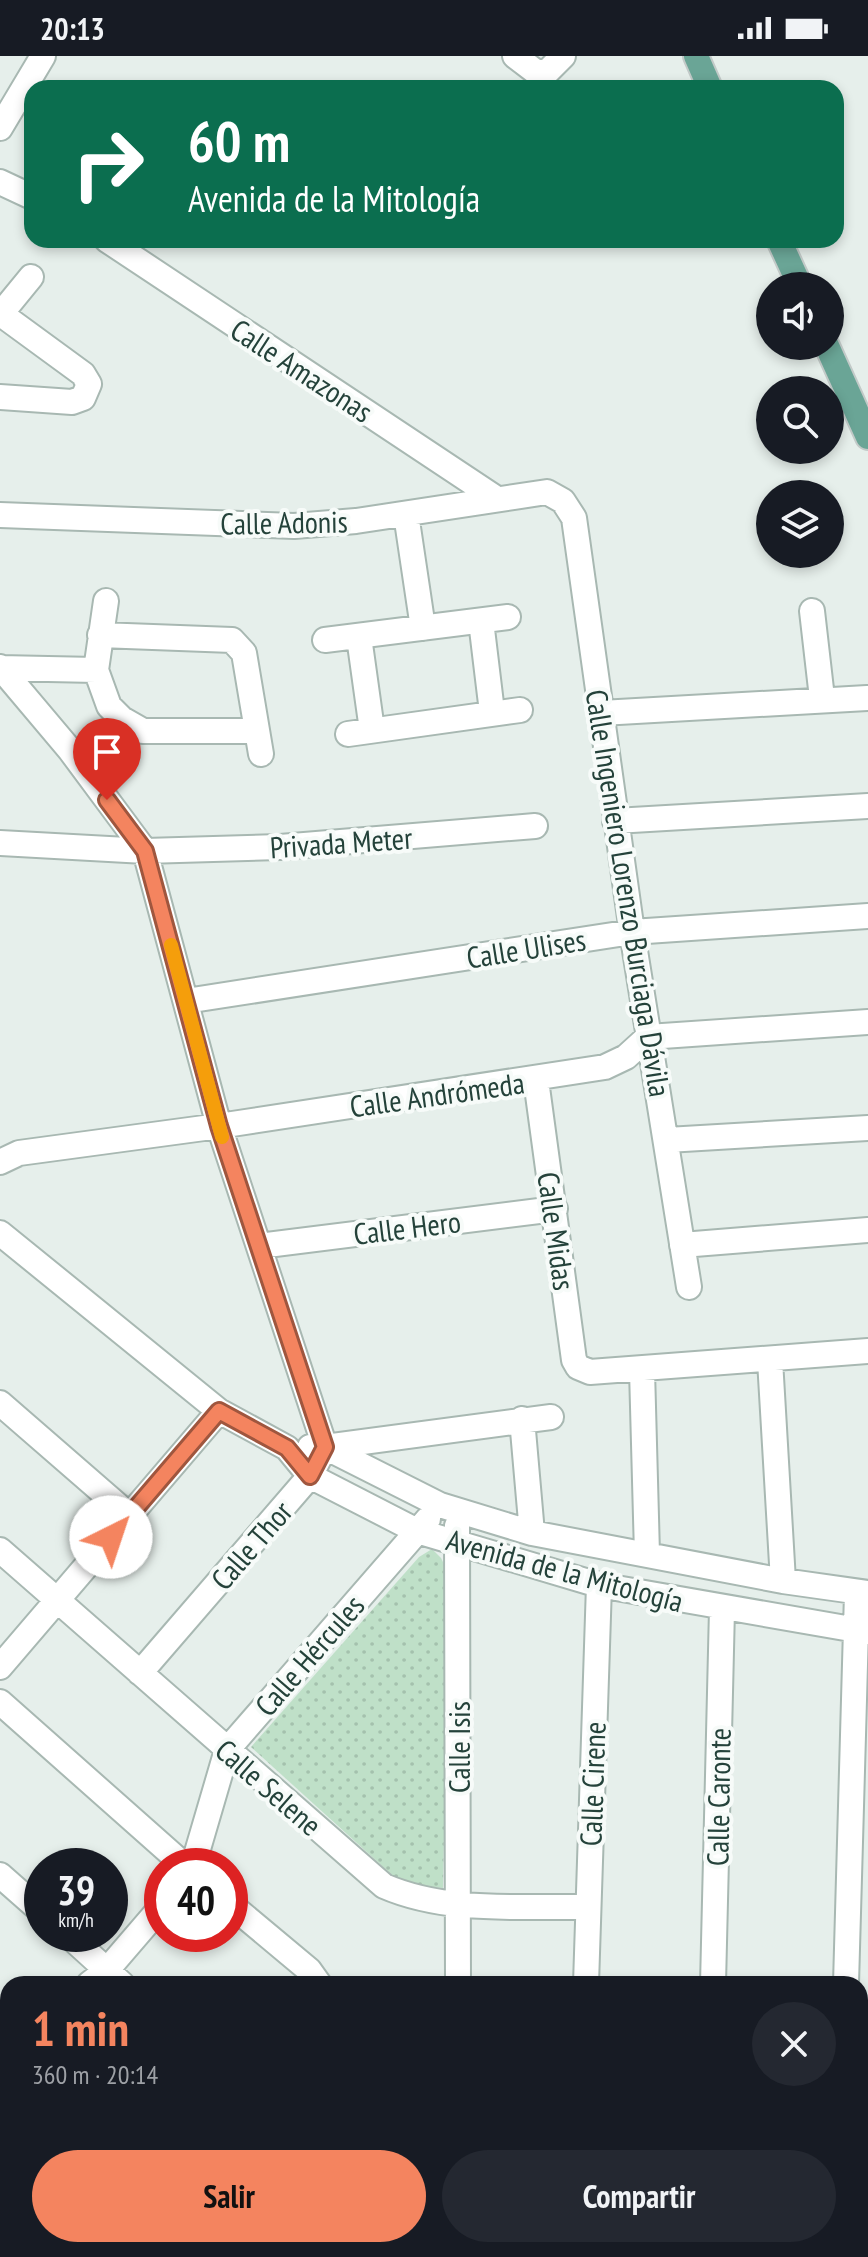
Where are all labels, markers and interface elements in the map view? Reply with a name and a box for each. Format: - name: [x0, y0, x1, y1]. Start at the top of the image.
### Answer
- text: 20:13: [40, 9, 105, 48]
- text: 60 m: [188, 105, 290, 177]
- icon: right: [56, 112, 160, 216]
- text: Avenida de la Mitología: [188, 175, 480, 222]
- map controls: [756, 272, 844, 568]
- button: sound: [756, 272, 844, 360]
- street label: Calle Amazonas: [224, 310, 380, 430]
- button: search: [756, 376, 844, 464]
- button: layers: [756, 480, 844, 568]
- street label: Calle Adonis: [220, 501, 348, 543]
- street label: Calle Ingeniero Lorenzo Burciaga Dávila: [578, 687, 680, 1099]
- pin: [73, 718, 141, 800]
- icon: arrive: [85, 730, 129, 774]
- street label: Privada Meter: [269, 818, 414, 866]
- street label: Calle Ulises: [464, 919, 588, 977]
- street label: Calle Andrómeda: [347, 1062, 527, 1126]
- street label: Calle Midas: [529, 1169, 585, 1293]
- street label: Calle Hero: [351, 1201, 463, 1253]
- street label: Calle Thor: [202, 1492, 301, 1597]
- position arrow: [69, 1495, 153, 1579]
- street label: Avenida de la Mitología: [442, 1520, 688, 1620]
- street label: Calle Hércules: [246, 1586, 372, 1724]
- street label: Calle Isis: [439, 1701, 478, 1793]
- street label: Calle Cirene: [570, 1721, 614, 1847]
- street label: Calle Caronte: [697, 1728, 739, 1866]
- street label: Calle Selene: [208, 1730, 330, 1844]
- speed limit sign: 40: [144, 1848, 248, 1952]
- text: 39: [57, 1864, 95, 1916]
- text: km/h: [58, 1907, 94, 1933]
- text: 1 min: [32, 1997, 129, 2059]
- button: close: [752, 2002, 836, 2086]
- text: 360 m · 20:14: [32, 2058, 158, 2091]
- button: Salir: [32, 2150, 426, 2242]
- button: Compartir: [442, 2150, 836, 2242]

